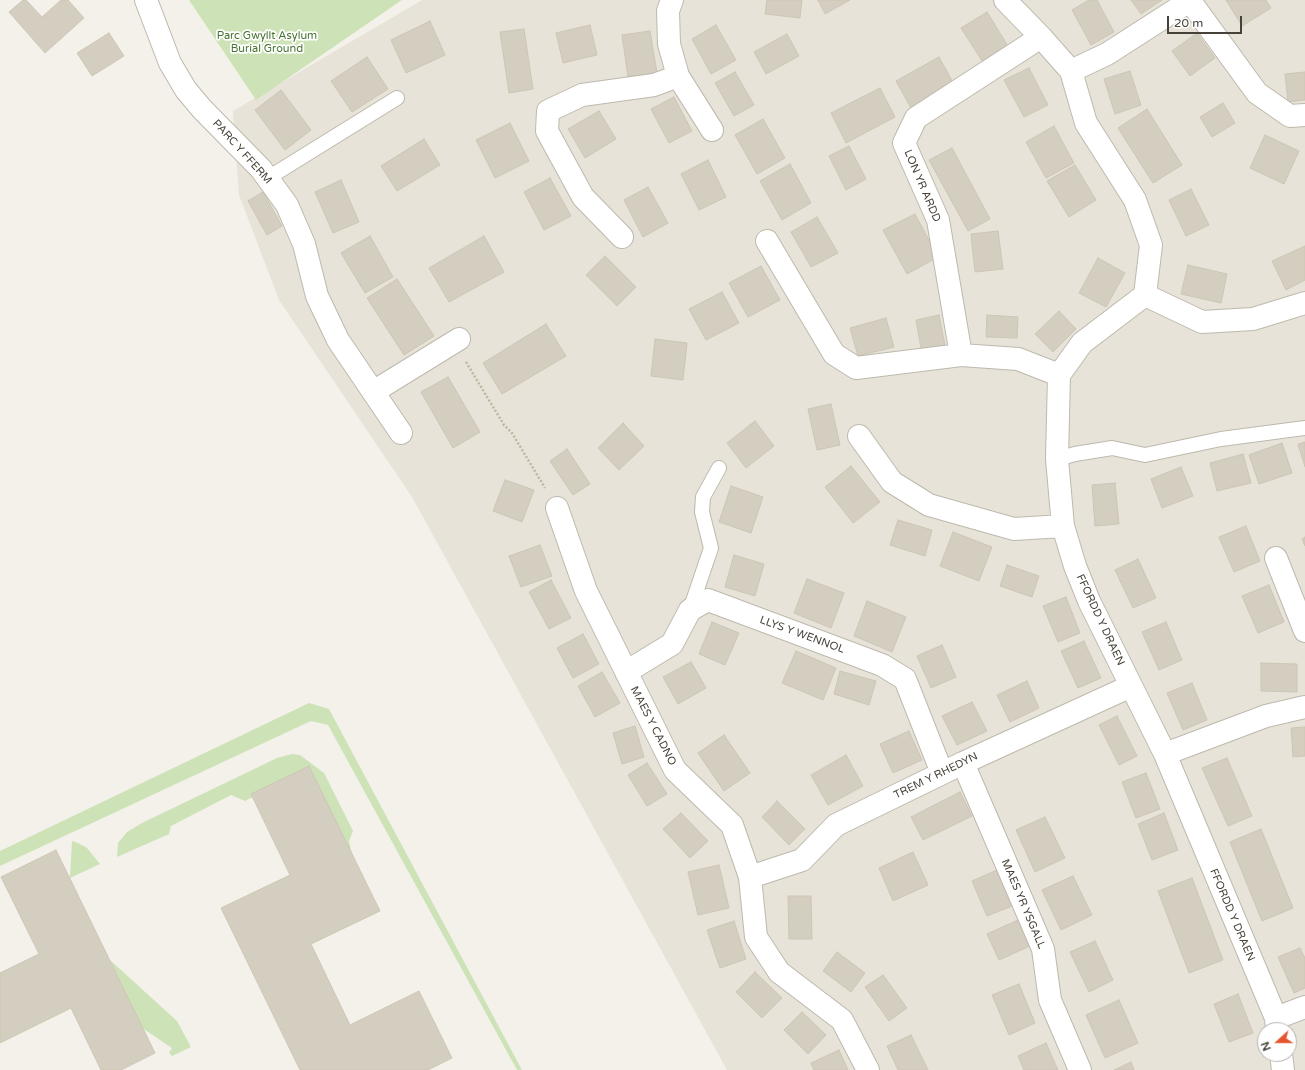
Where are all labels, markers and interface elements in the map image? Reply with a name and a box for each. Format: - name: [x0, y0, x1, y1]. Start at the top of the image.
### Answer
- scale bar: [1169, 8, 1244, 34]
- text: 20 m: [1174, 16, 1203, 30]
- park label: Parc Gwyllt Asylum Burial Ground: [217, 29, 317, 55]
- street label: PARC Y FFERM: [210, 117, 274, 187]
- street label: LON YR ARDD: [901, 148, 943, 224]
- street label: FFORDD Y DRAEN: [1073, 572, 1127, 668]
- street label: LLYS Y WENNOL: [758, 614, 846, 656]
- street label: MAES Y CADNO: [627, 684, 679, 768]
- street label: TREM Y RHEDYN: [892, 750, 980, 802]
- street label: MAES YR YSGALL: [998, 857, 1048, 951]
- street label: FFORDD Y DRAEN: [1207, 867, 1257, 963]
- north arrow: [1257, 1022, 1297, 1062]
- text: N: [1259, 1040, 1274, 1053]

